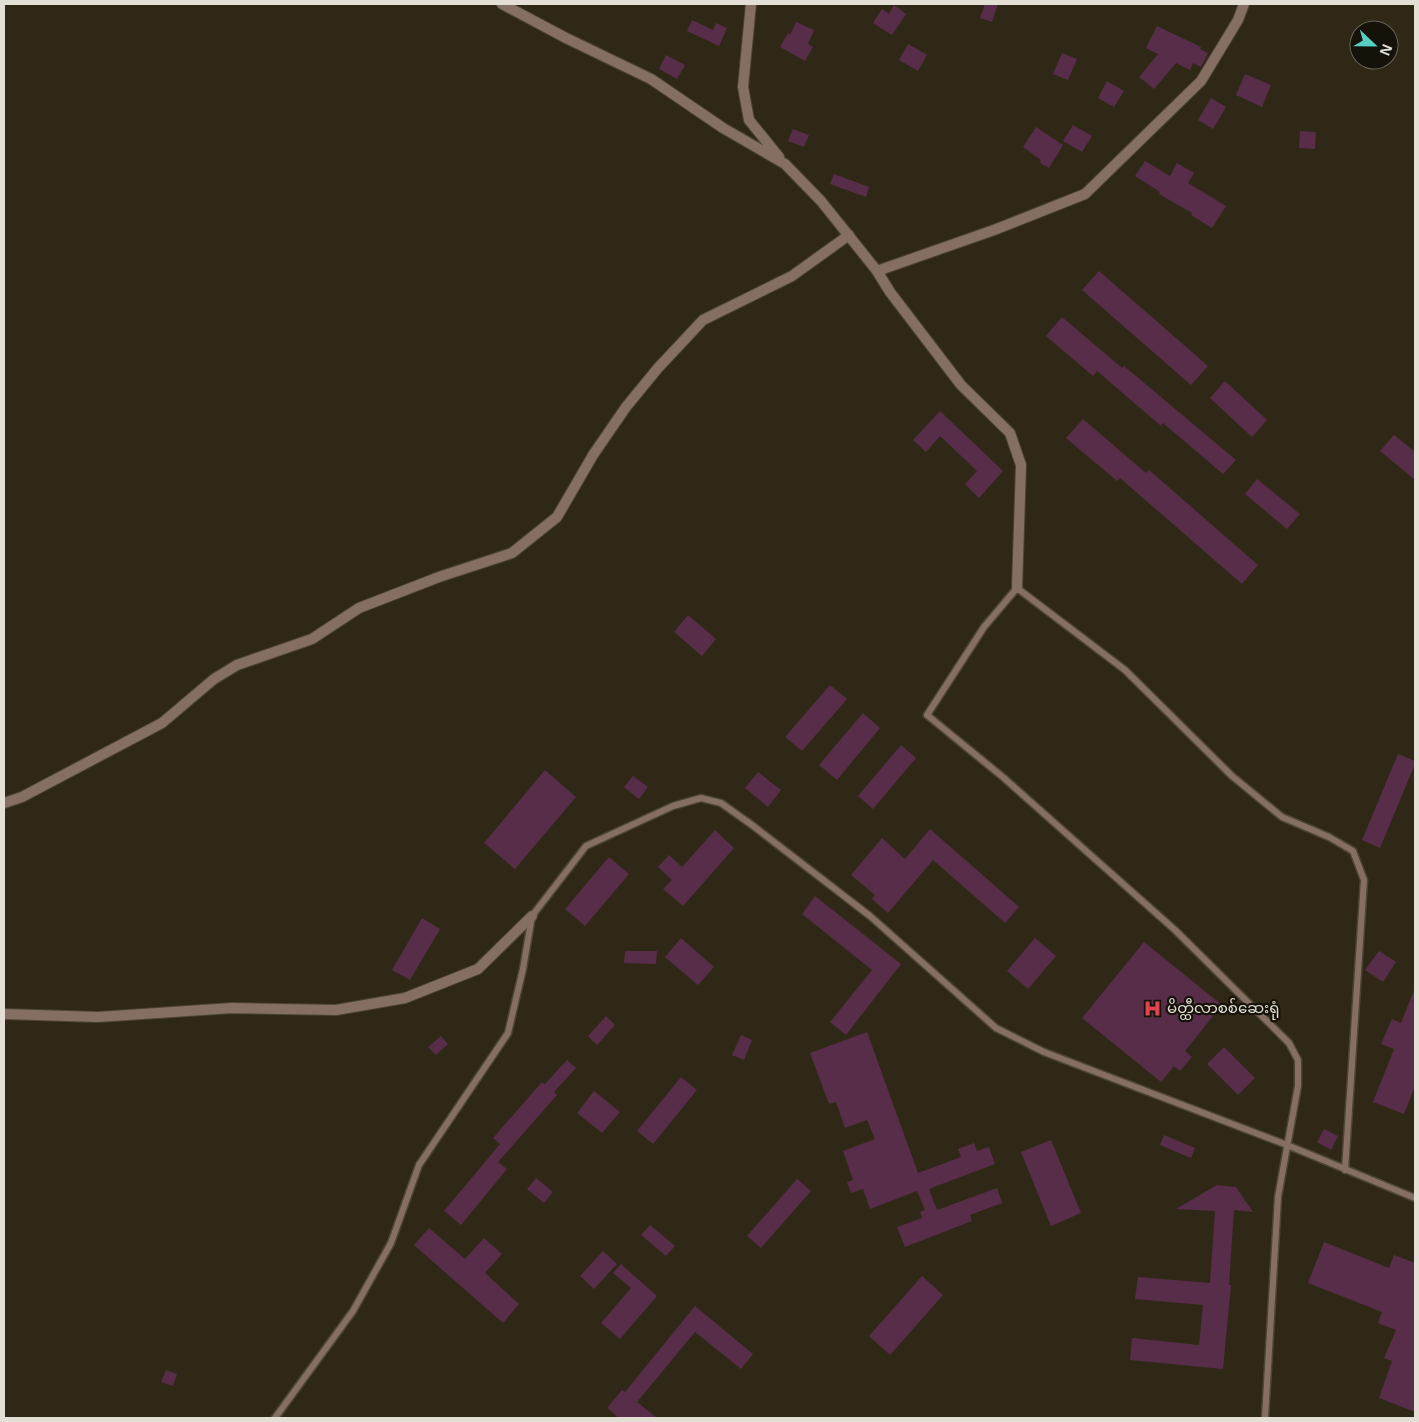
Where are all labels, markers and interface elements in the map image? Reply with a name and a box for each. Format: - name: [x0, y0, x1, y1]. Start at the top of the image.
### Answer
- north arrow: [1349, 20, 1399, 70]
- text: N: [1376, 41, 1397, 59]
- place label: မိတ္ထီလာစစ်ဆေးရုံ: [1167, 997, 1280, 1020]
- hospital icon: မိတ္ထီလာစစ်ဆေးရုံ: [1143, 998, 1163, 1018]

